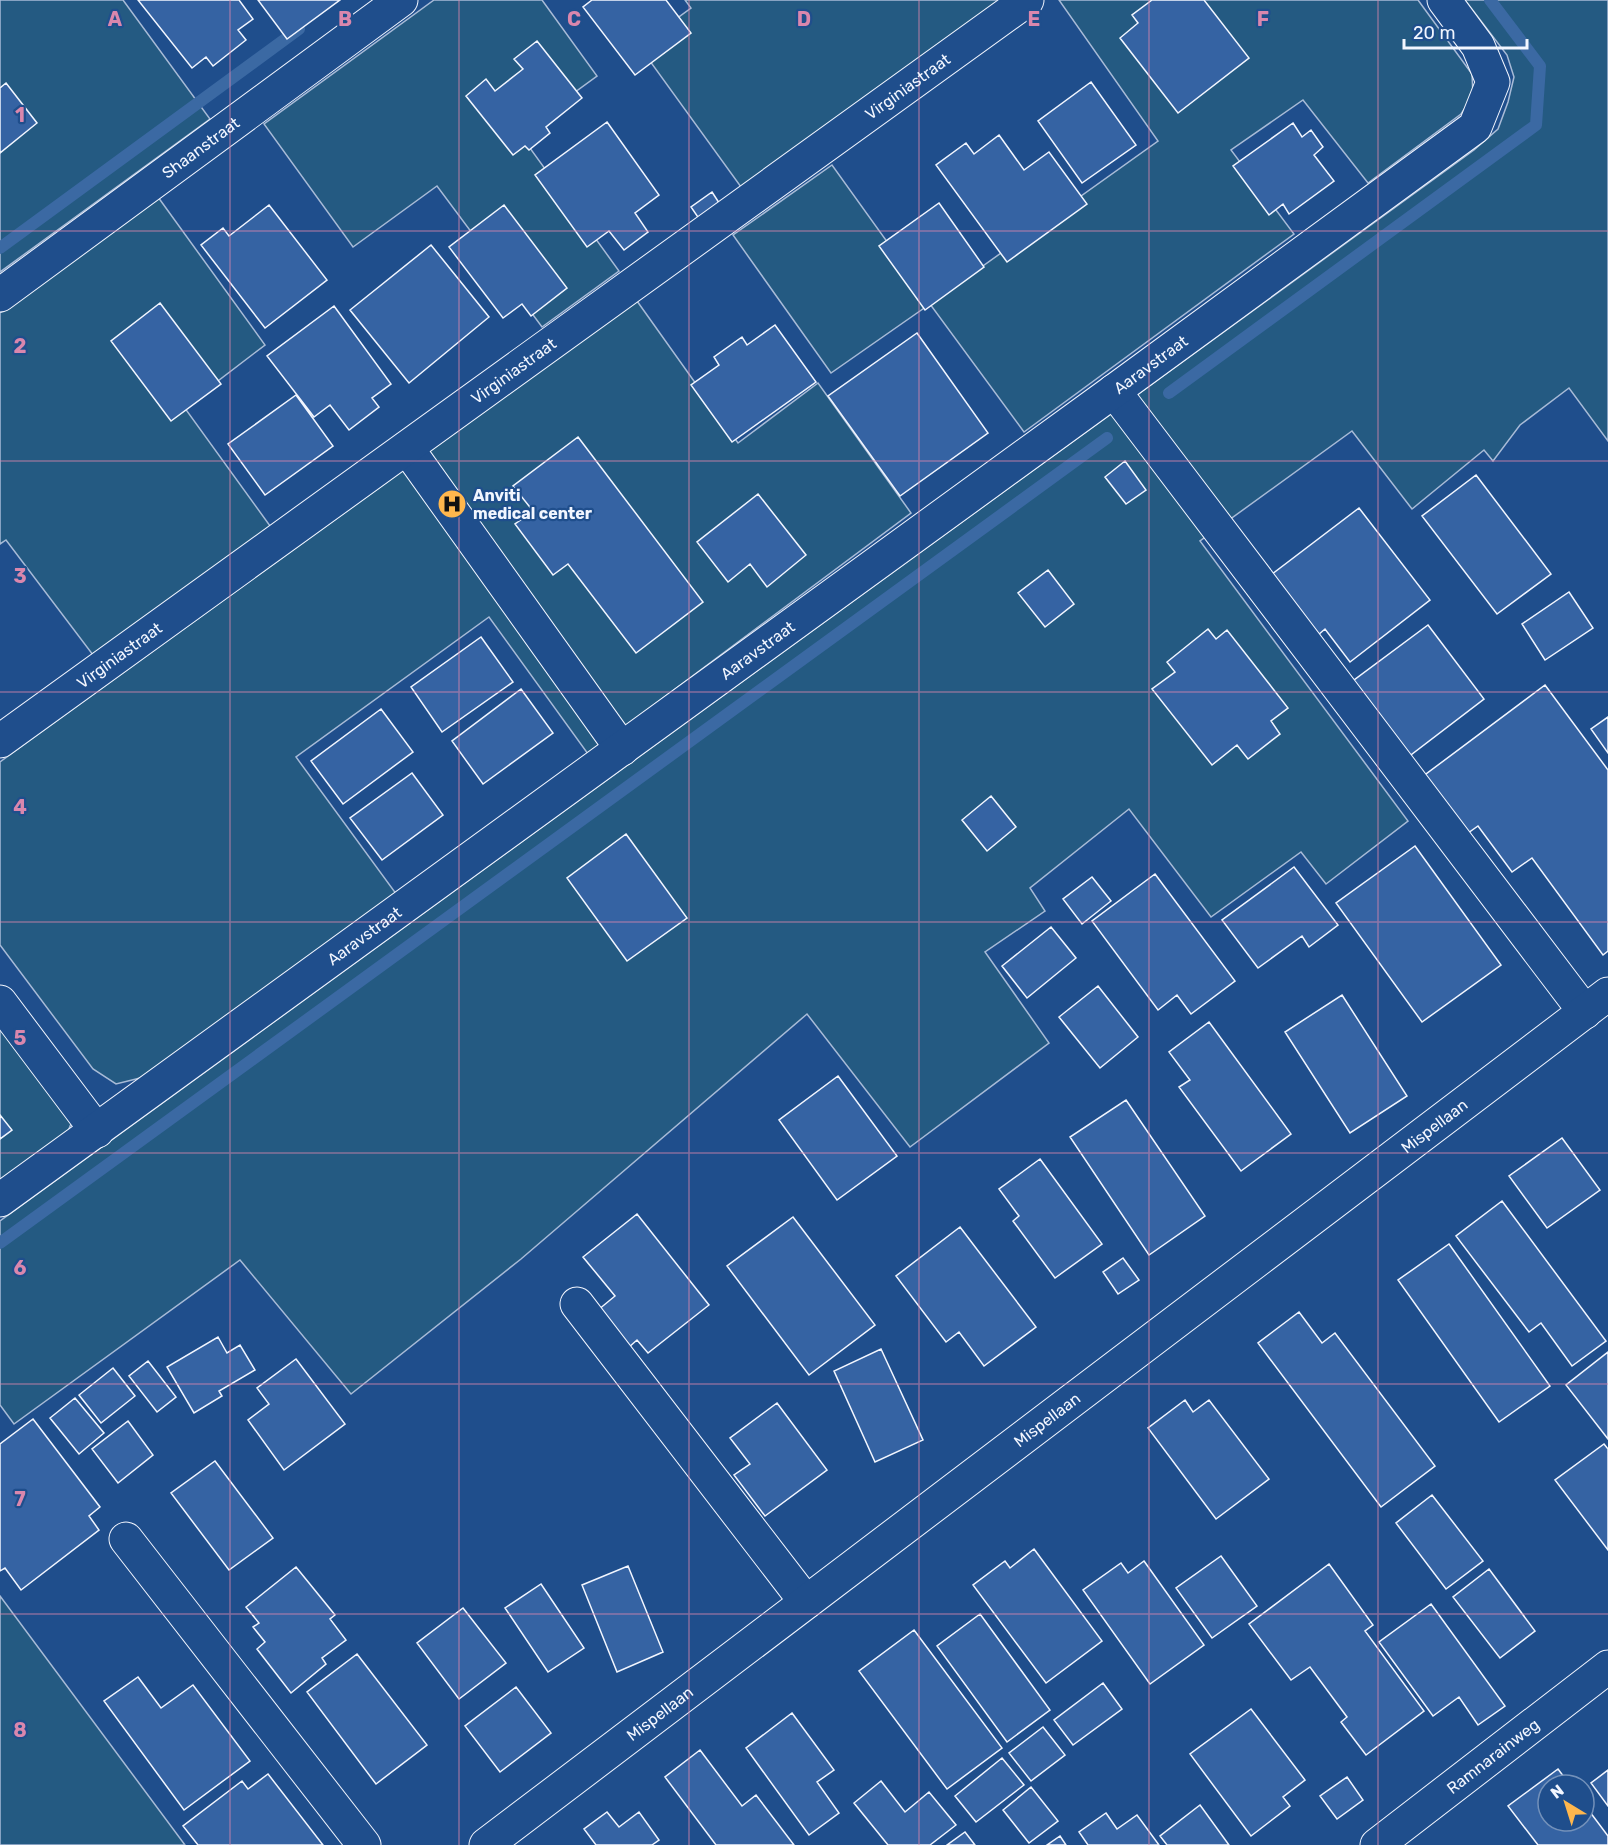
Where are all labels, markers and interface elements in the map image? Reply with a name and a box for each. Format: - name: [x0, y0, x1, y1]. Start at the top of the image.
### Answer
- text: A: [108, 7, 123, 31]
- text: B: [338, 7, 352, 31]
- text: C: [567, 7, 581, 31]
- text: D: [797, 7, 811, 31]
- text: E: [1028, 7, 1040, 31]
- text: F: [1257, 7, 1269, 31]
- scale bar: [1404, 12, 1527, 50]
- text: 20 m: [1413, 22, 1455, 44]
- street label: Virginiastraat: [861, 50, 954, 124]
- text: 1: [15, 103, 25, 127]
- street label: Shaanstraat: [158, 113, 243, 183]
- street label: Aaravstraat: [1110, 331, 1192, 398]
- text: 2: [14, 334, 27, 358]
- street label: Virginiastraat: [467, 334, 560, 408]
- place label: Anviti medical center: [473, 486, 593, 523]
- hospital icon: Anviti medical center: [436, 488, 468, 520]
- text: 3: [13, 564, 27, 588]
- street label: Aaravstraat: [717, 617, 798, 684]
- street label: Virginiastraat: [73, 618, 166, 692]
- text: 4: [13, 795, 27, 819]
- street label: Aaravstraat: [324, 903, 405, 969]
- text: 5: [14, 1026, 27, 1050]
- street label: Mispellaan: [1397, 1095, 1471, 1158]
- text: 6: [13, 1256, 27, 1280]
- street label: Mispellaan: [1010, 1389, 1084, 1451]
- text: 7: [14, 1487, 26, 1511]
- street label: Mispellaan: [623, 1682, 697, 1745]
- street label: Ramnarainweg: [1443, 1715, 1543, 1798]
- text: 8: [13, 1718, 27, 1742]
- north arrow: [1536, 1773, 1596, 1833]
- text: N: [1547, 1781, 1567, 1803]

